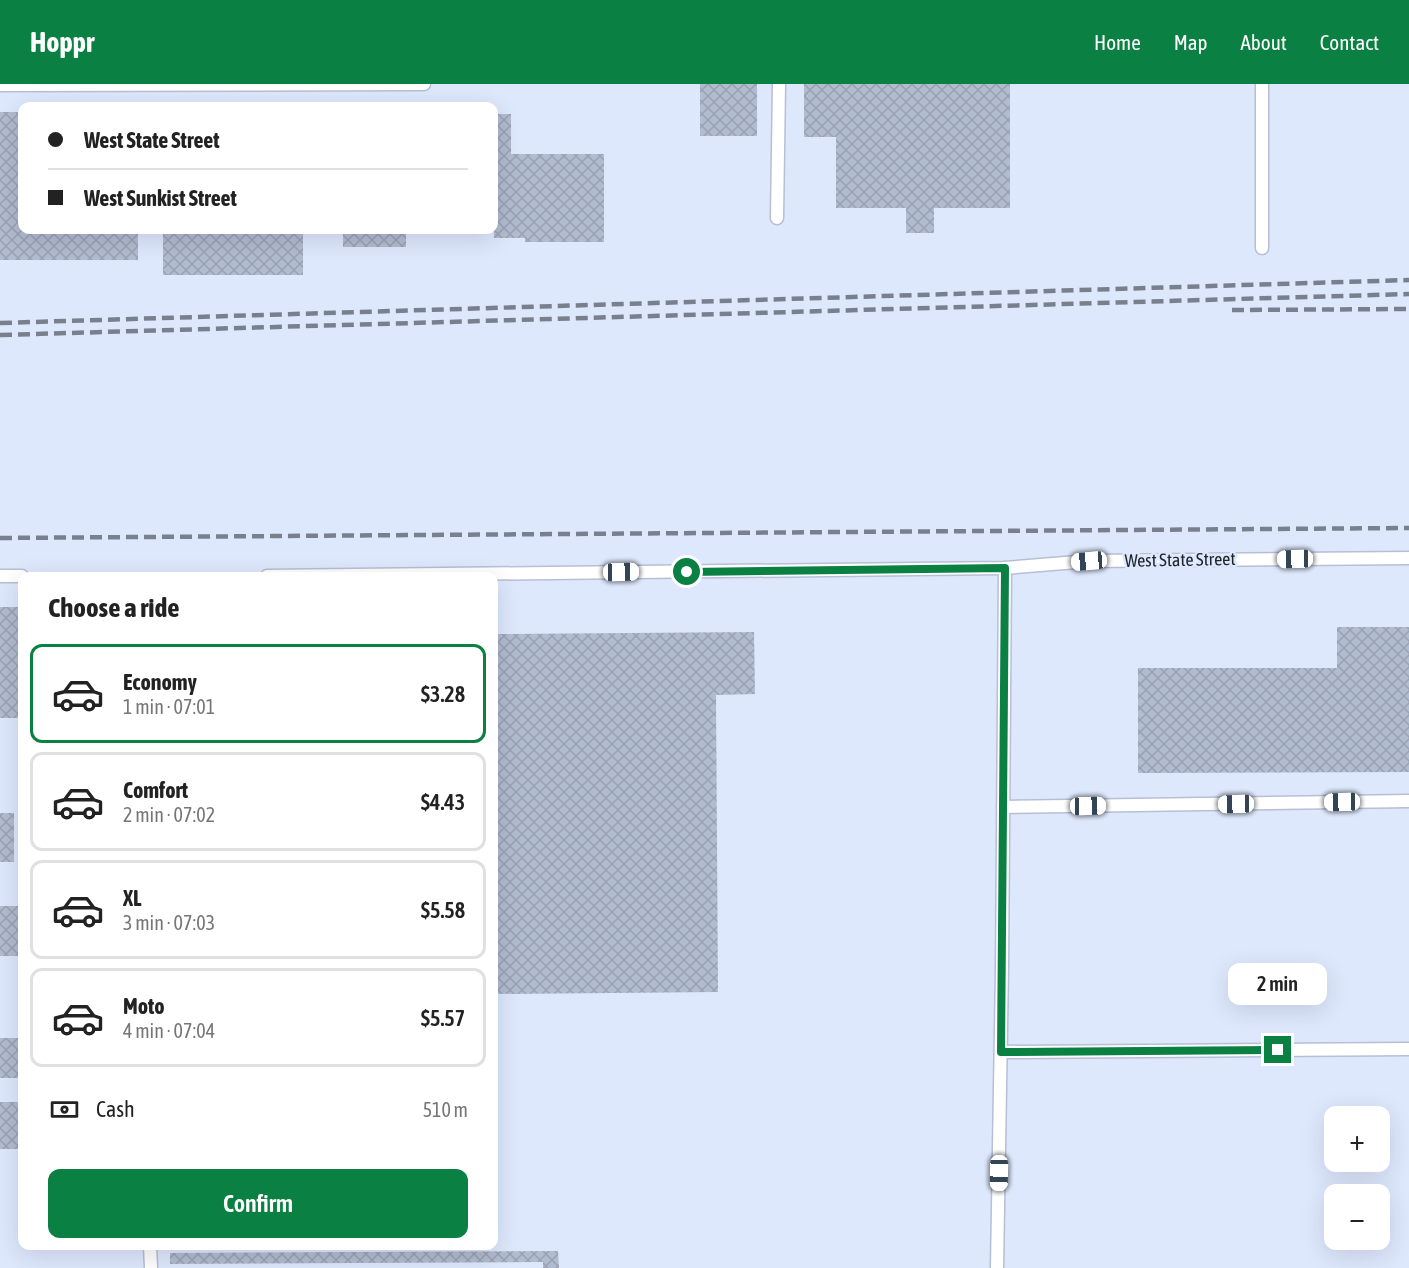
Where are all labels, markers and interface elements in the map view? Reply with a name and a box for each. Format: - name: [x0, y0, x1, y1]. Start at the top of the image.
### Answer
- text: Hoppr: [30, 26, 94, 58]
- text: Home: [1094, 30, 1141, 54]
- text: Map: [1174, 30, 1208, 54]
- text: About: [1241, 30, 1287, 54]
- text: Contact: [1320, 30, 1379, 54]
- text: West State Street: [84, 127, 220, 153]
- text: West Sunkist Street: [84, 185, 237, 211]
- street label: West State Street: [1124, 548, 1236, 571]
- car: [1070, 550, 1108, 572]
- car: [1277, 550, 1313, 568]
- route start: [673, 558, 700, 585]
- car: [603, 563, 639, 581]
- text: Choose a ride: [48, 592, 180, 623]
- icon: car: [51, 667, 105, 721]
- text: Economy: [123, 669, 197, 695]
- text: $3.28: [421, 681, 465, 707]
- text: 1 min · 07:01: [123, 695, 215, 718]
- icon: car: [51, 775, 105, 829]
- text: Comfort: [123, 777, 188, 803]
- text: $4.43: [421, 789, 465, 815]
- car: [1324, 793, 1360, 811]
- car: [1218, 795, 1254, 813]
- car: [1070, 797, 1106, 815]
- text: 2 min · 07:02: [123, 803, 215, 826]
- icon: car: [51, 883, 105, 937]
- text: XL: [123, 885, 141, 911]
- text: $5.58: [421, 897, 465, 923]
- text: 3 min · 07:03: [123, 911, 215, 934]
- callout: 2 min: [1228, 963, 1328, 1005]
- text: 2 min: [1257, 972, 1298, 995]
- icon: car: [51, 991, 105, 1045]
- text: Moto: [123, 993, 165, 1019]
- text: $5.57: [421, 1005, 465, 1031]
- text: 4 min · 07:04: [123, 1019, 215, 1042]
- route end: [1264, 1036, 1291, 1063]
- icon: cash: [48, 1093, 81, 1126]
- text: Cash: [96, 1096, 135, 1122]
- text: 510 m: [423, 1098, 468, 1121]
- map controls: [1324, 1106, 1390, 1250]
- button: +: [1324, 1106, 1390, 1172]
- car: [990, 1155, 1008, 1191]
- button: Confirm: [48, 1169, 468, 1238]
- button: −: [1324, 1184, 1390, 1250]

